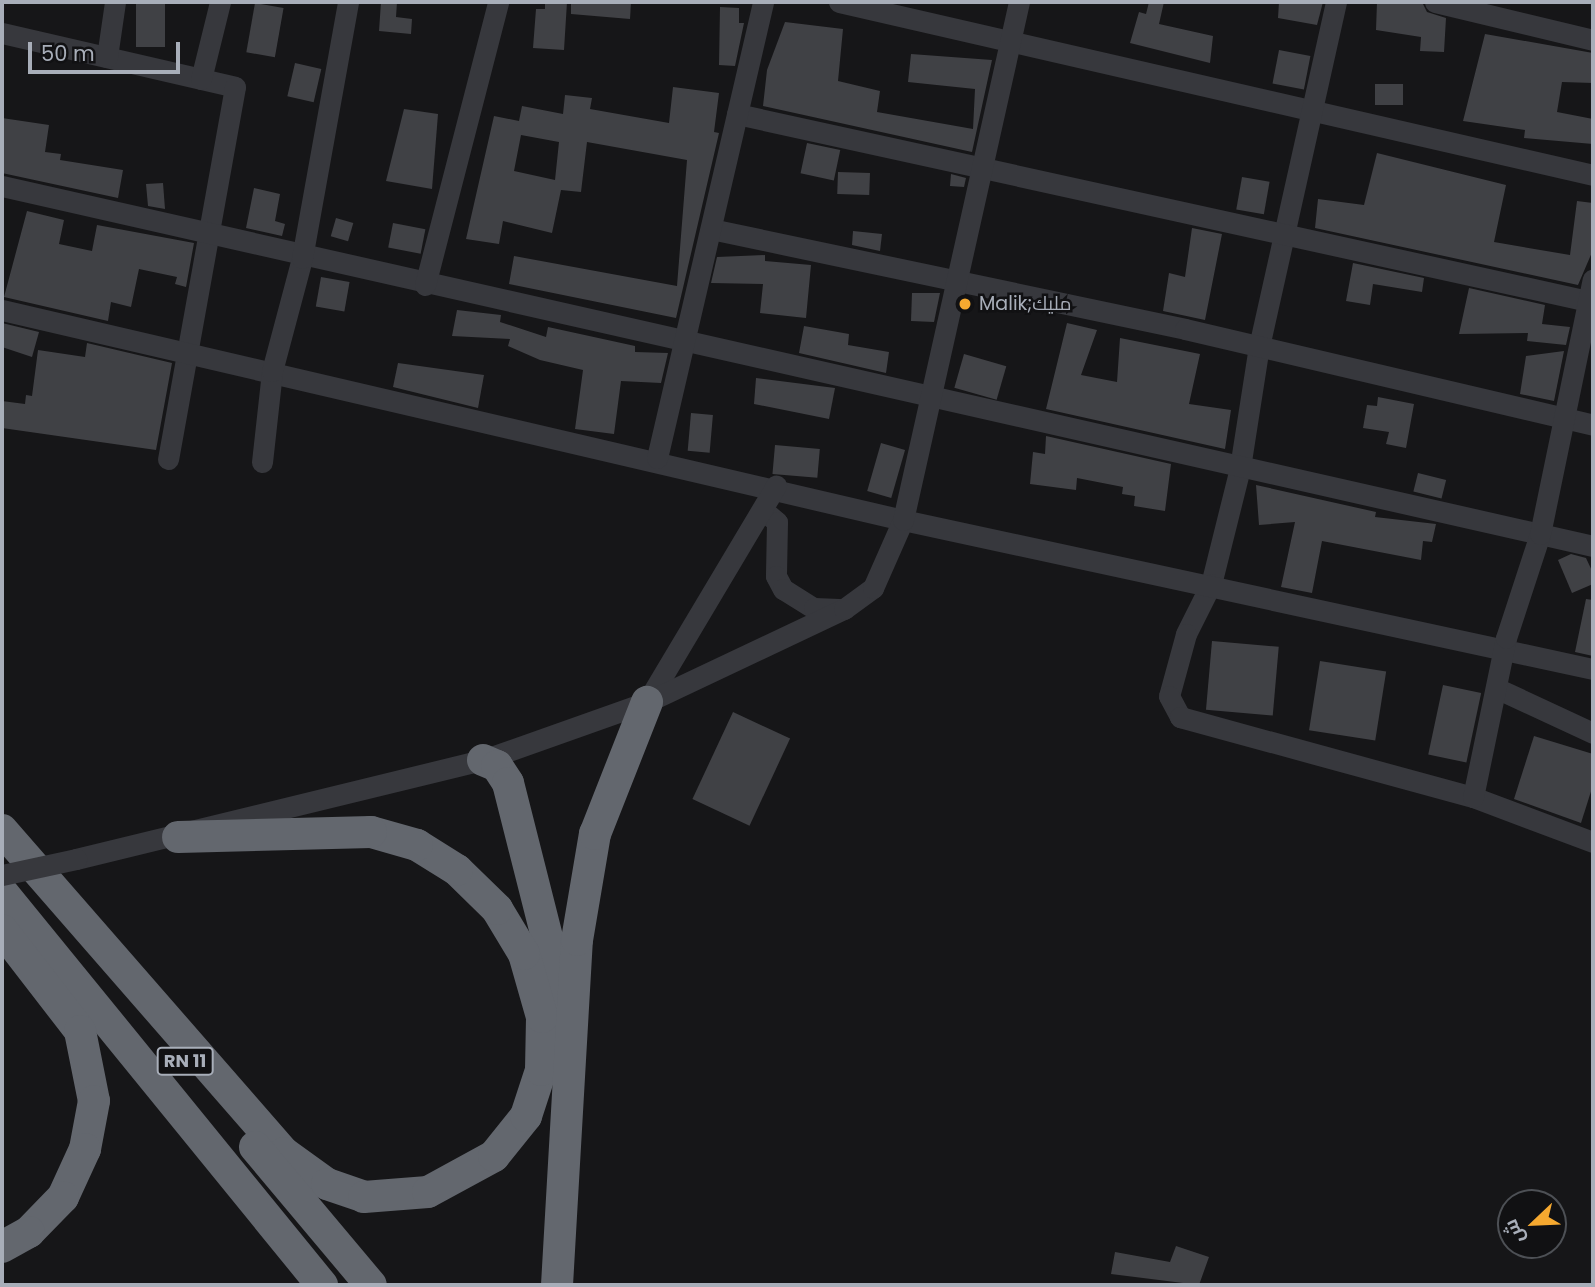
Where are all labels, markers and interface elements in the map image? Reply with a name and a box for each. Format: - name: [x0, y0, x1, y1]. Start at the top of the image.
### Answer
- scale bar: [32, 28, 184, 72]
- text: 50 m: [41, 39, 95, 68]
- place label: Malik;مليك: [979, 293, 1071, 315]
- marker: Malik;مليك: [957, 296, 973, 312]
- road number: RN 11: [155, 1046, 215, 1076]
- north arrow: [1497, 1189, 1567, 1259]
- text: ش: [1497, 1215, 1531, 1248]

